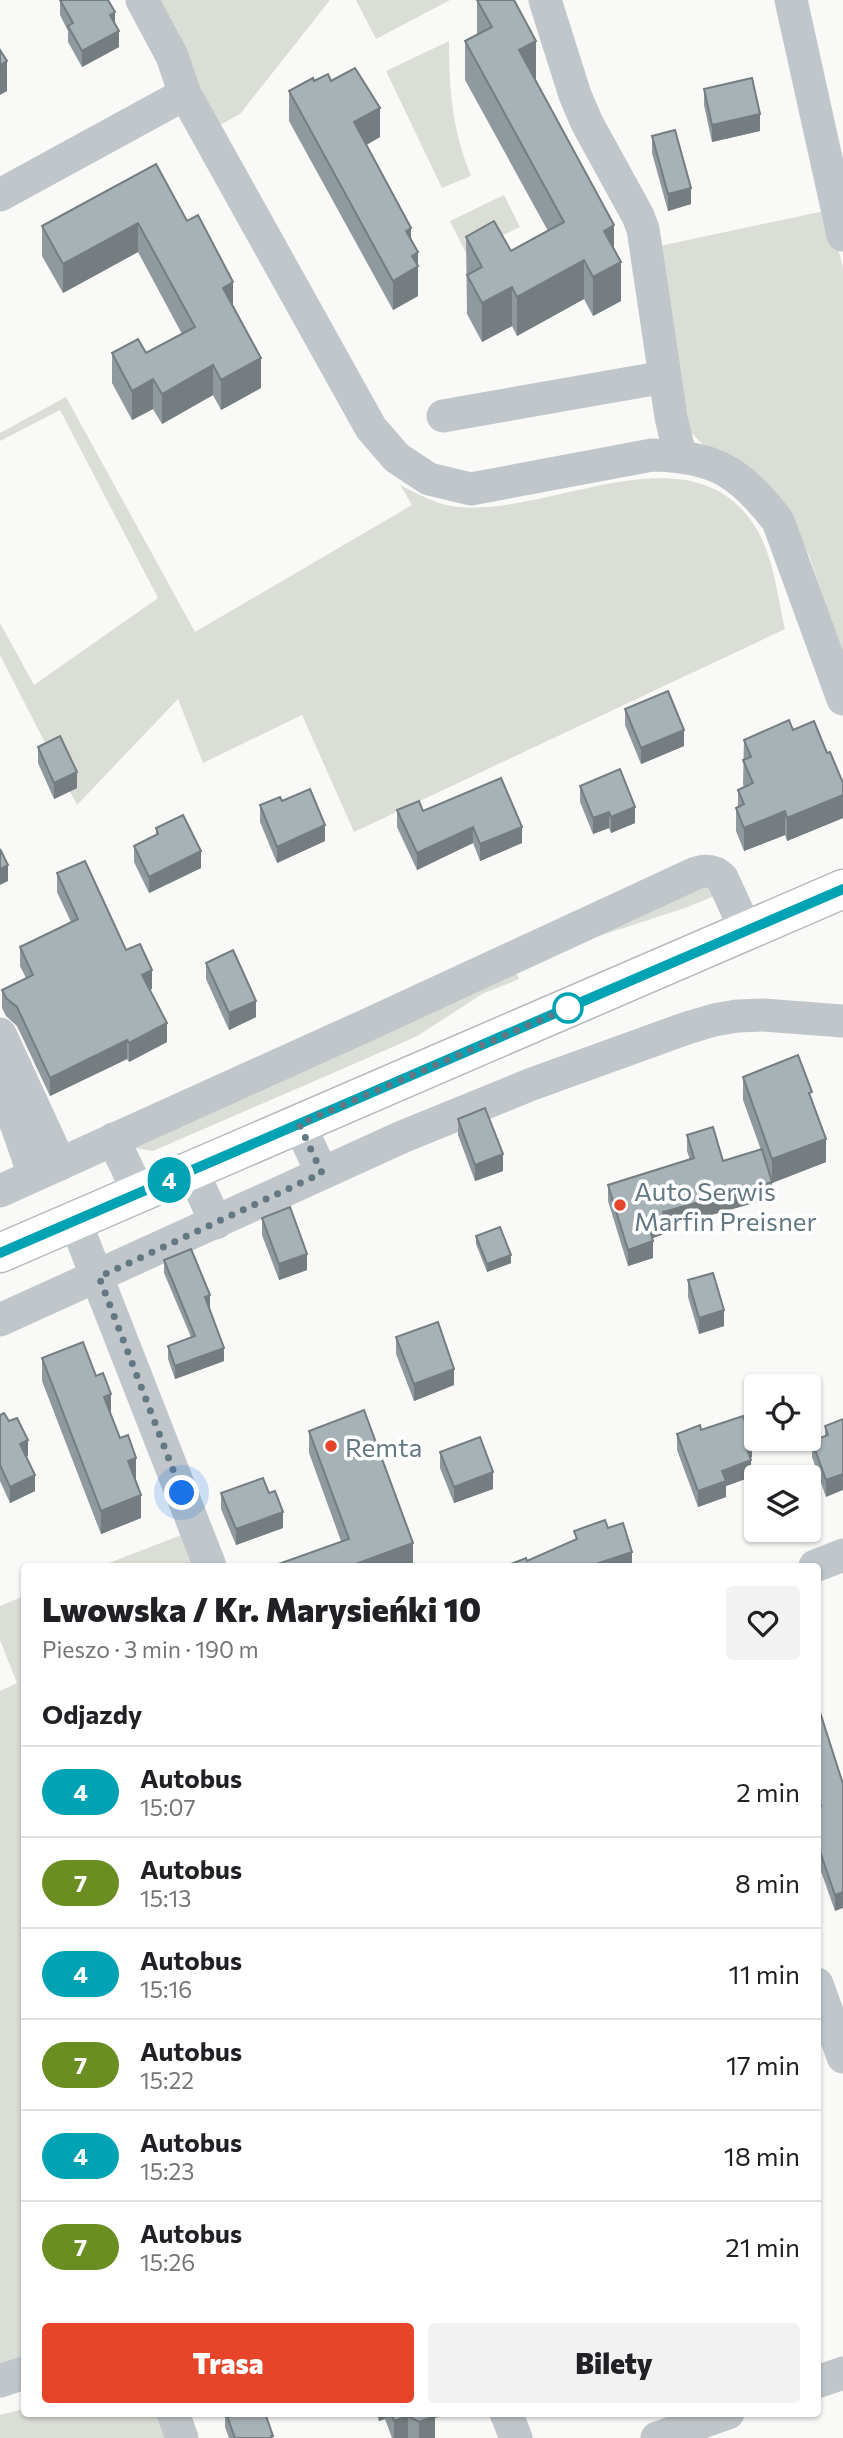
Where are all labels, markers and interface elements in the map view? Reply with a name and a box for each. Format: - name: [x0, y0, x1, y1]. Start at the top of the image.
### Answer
- unlabelled marker: [553, 993, 583, 1023]
- line badge: 4: [146, 1157, 192, 1203]
- text: 4: [162, 1165, 176, 1194]
- place label: Auto Serwis Marfin Preisner: [634, 1175, 817, 1236]
- marker: Auto Serwis Marfin Preisner: [612, 1197, 628, 1213]
- map controls: [744, 1374, 821, 1542]
- button: locate: [744, 1374, 821, 1451]
- place label: Remta: [345, 1431, 422, 1462]
- marker: Remta: [323, 1438, 339, 1454]
- button: layers: [744, 1465, 821, 1542]
- your location: [164, 1475, 199, 1510]
- button: heart: [726, 1586, 800, 1660]
- text: Lwowska / Kr. Marysieńki 10: [42, 1588, 481, 1629]
- text: Pieszo · 3 min · 190 m: [42, 1635, 259, 1663]
- text: Odjazdy: [42, 1698, 142, 1729]
- text: Autobus: [140, 1762, 242, 1793]
- text: 2 min: [736, 1776, 800, 1807]
- text: 4: [73, 1777, 88, 1806]
- text: 15:07: [140, 1793, 196, 1821]
- text: Autobus: [140, 1853, 242, 1884]
- text: 8 min: [735, 1867, 800, 1898]
- text: 7: [74, 1868, 87, 1897]
- text: 15:13: [140, 1884, 191, 1912]
- text: Autobus: [140, 1944, 242, 1975]
- text: 11 min: [729, 1958, 800, 1989]
- text: 4: [73, 1959, 88, 1988]
- text: 15:16: [140, 1975, 192, 2003]
- text: Autobus: [140, 2035, 242, 2066]
- text: 17 min: [726, 2049, 800, 2080]
- text: 7: [74, 2050, 87, 2079]
- text: 15:22: [140, 2066, 194, 2094]
- text: Autobus: [140, 2126, 242, 2157]
- text: 18 min: [724, 2140, 800, 2171]
- text: 4: [73, 2141, 88, 2170]
- text: 15:23: [140, 2157, 194, 2185]
- text: Autobus: [140, 2217, 242, 2248]
- text: 21 min: [725, 2231, 800, 2262]
- text: 7: [74, 2232, 87, 2261]
- text: 15:26: [140, 2248, 195, 2276]
- button: Trasa: [42, 2323, 414, 2403]
- button: Bilety: [428, 2323, 800, 2403]

